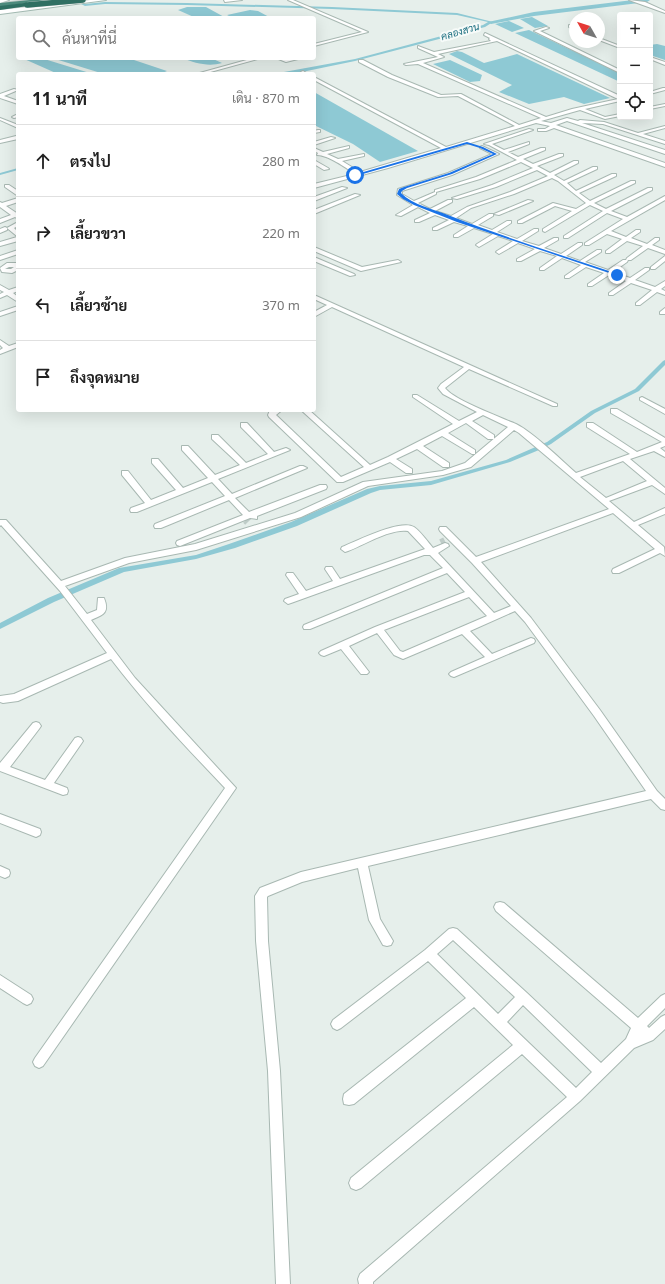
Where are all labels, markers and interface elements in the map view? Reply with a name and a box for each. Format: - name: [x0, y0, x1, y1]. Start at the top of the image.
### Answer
- north arrow: [569, 12, 605, 48]
- map controls: [617, 12, 653, 120]
- button: +: [617, 12, 653, 48]
- search box: [16, 16, 316, 60]
- water label: คลองสวน: [439, 19, 482, 43]
- icon: search: [30, 27, 52, 49]
- text: ค้นหาที่นี่: [62, 28, 117, 48]
- button: −: [617, 48, 653, 84]
- button: locate: [617, 84, 653, 120]
- text: 11 นาที: [32, 87, 87, 110]
- text: เดิน · 870 m: [232, 89, 300, 107]
- icon: ahead: [32, 150, 54, 172]
- text: ตรงไป: [70, 151, 111, 171]
- text: 280 m: [262, 152, 300, 170]
- route start: [346, 166, 364, 184]
- icon: right: [32, 222, 54, 244]
- text: เลี้ยวขวา: [70, 223, 126, 243]
- text: 220 m: [262, 224, 300, 242]
- route end: [608, 266, 626, 284]
- icon: left: [32, 294, 54, 316]
- text: เลี้ยวซ้าย: [70, 295, 127, 315]
- text: 370 m: [262, 296, 300, 314]
- icon: arrive: [32, 366, 54, 388]
- text: ถึงจุดหมาย: [70, 367, 140, 387]

